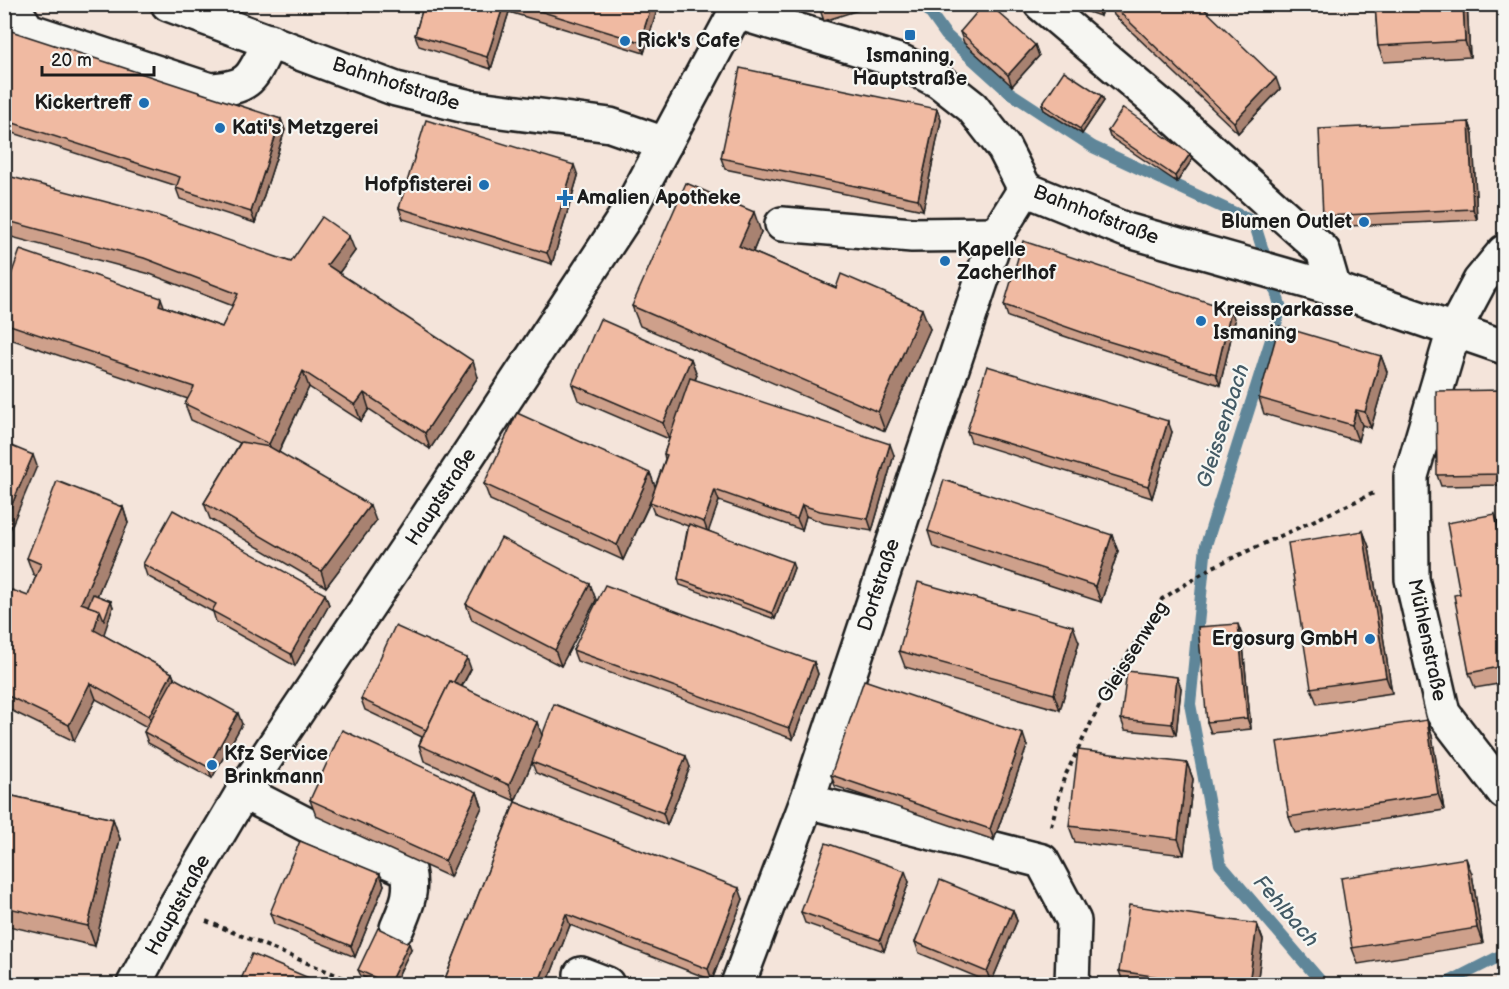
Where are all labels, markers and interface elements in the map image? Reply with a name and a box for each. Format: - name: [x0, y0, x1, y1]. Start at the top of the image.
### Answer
- marker: Ismaning, Hauptstraße: [903, 28, 917, 42]
- place label: Rick's Cafe: [637, 29, 740, 53]
- marker: Rick's Cafe: [618, 34, 632, 48]
- scale bar: [42, 39, 154, 77]
- place label: Ismaning, Hauptstraße: [853, 44, 967, 91]
- text: 20 m: [51, 50, 92, 71]
- street label: Bahnhofstraße: [329, 52, 463, 116]
- place label: Kickertreff: [34, 91, 133, 115]
- marker: Kickertreff: [137, 96, 151, 110]
- place label: Kati's Metzgerei: [232, 116, 378, 140]
- marker: Kati's Metzgerei: [213, 121, 227, 135]
- place label: Hofpfisterei: [364, 173, 472, 197]
- marker: Hofpfisterei: [477, 178, 491, 192]
- street label: Bahnhofstraße: [1030, 180, 1162, 250]
- place label: Amalien Apotheke: [576, 186, 741, 210]
- marker: Amalien Apotheke: [558, 191, 572, 205]
- place label: Blumen Outlet: [1221, 210, 1352, 234]
- marker: Blumen Outlet: [1357, 215, 1371, 229]
- place label: Kapelle Zacherlhof: [957, 238, 1057, 285]
- marker: Kapelle Zacherlhof: [938, 254, 952, 268]
- place label: Kreissparkasse Ismaning: [1213, 298, 1354, 345]
- marker: Kreissparkasse Ismaning: [1194, 314, 1208, 328]
- water label: Gleissenbach: [1191, 361, 1255, 491]
- street label: Hauptstraße: [401, 444, 482, 550]
- street label: Dorfstraße: [853, 536, 905, 634]
- street label: Mühlenstraße: [1402, 577, 1452, 703]
- street label: Gleissenweg: [1092, 597, 1174, 707]
- place label: Ergosurg GmbH: [1212, 627, 1358, 651]
- marker: Ergosurg GmbH: [1363, 632, 1377, 646]
- place label: Kfz Service Brinkmann: [224, 742, 328, 789]
- marker: Kfz Service Brinkmann: [205, 758, 219, 772]
- street label: Hauptstraße: [140, 850, 216, 960]
- water label: Fehlbach: [1248, 870, 1324, 952]

